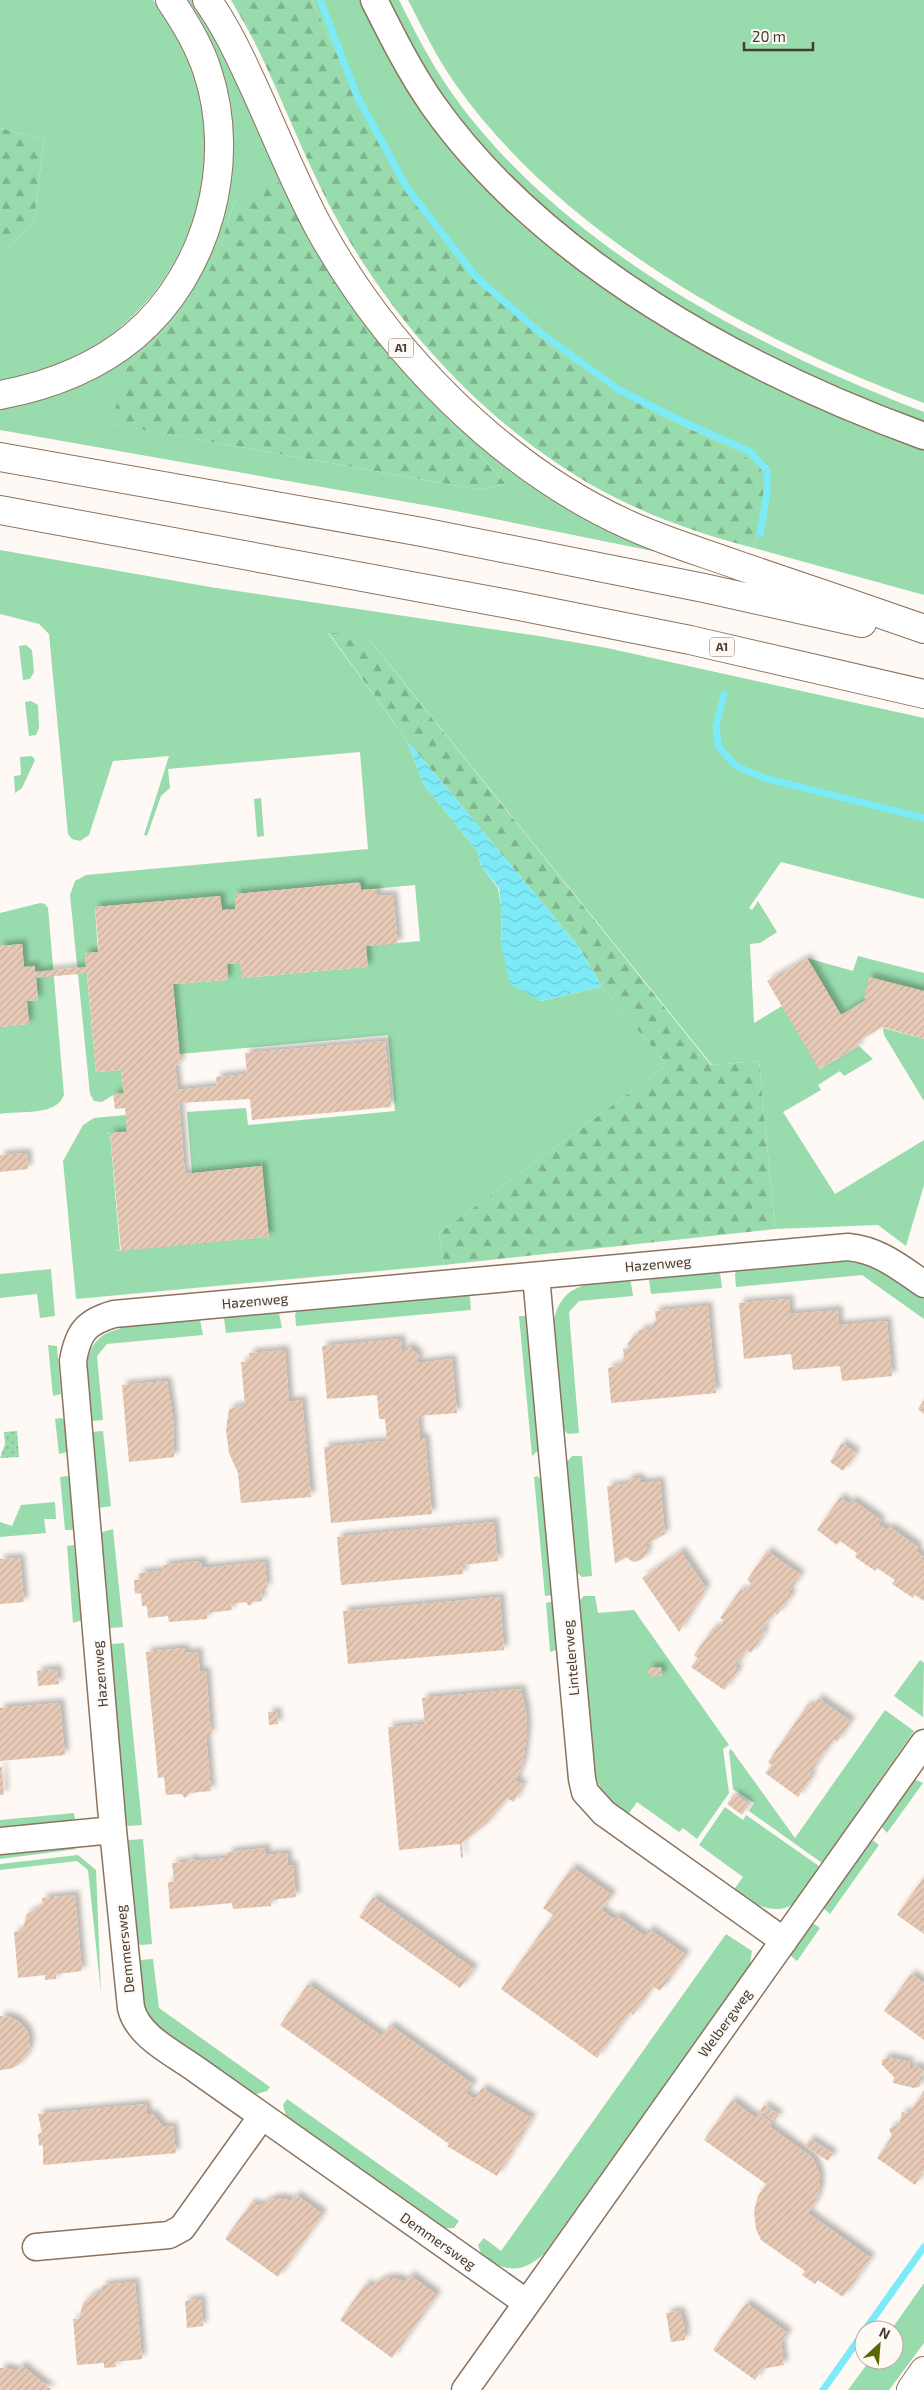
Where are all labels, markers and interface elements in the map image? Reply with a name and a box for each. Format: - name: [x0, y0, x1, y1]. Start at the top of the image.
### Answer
- scale bar: [744, 20, 813, 52]
- text: 20 m: [752, 27, 786, 45]
- road number: A1: [388, 338, 414, 358]
- road number: A1: [710, 638, 734, 656]
- street label: Hazenweg: [624, 1252, 692, 1275]
- street label: Hazenweg: [221, 1289, 289, 1312]
- street label: Lintelerweg: [559, 1619, 582, 1697]
- street label: Hazenweg: [88, 1640, 111, 1708]
- street label: Demmersweg: [111, 1904, 138, 1994]
- street label: Welbergweg: [694, 1985, 755, 2060]
- street label: Demmersweg: [397, 2208, 480, 2273]
- north arrow: [854, 2320, 904, 2370]
- text: N: [877, 2323, 893, 2343]

